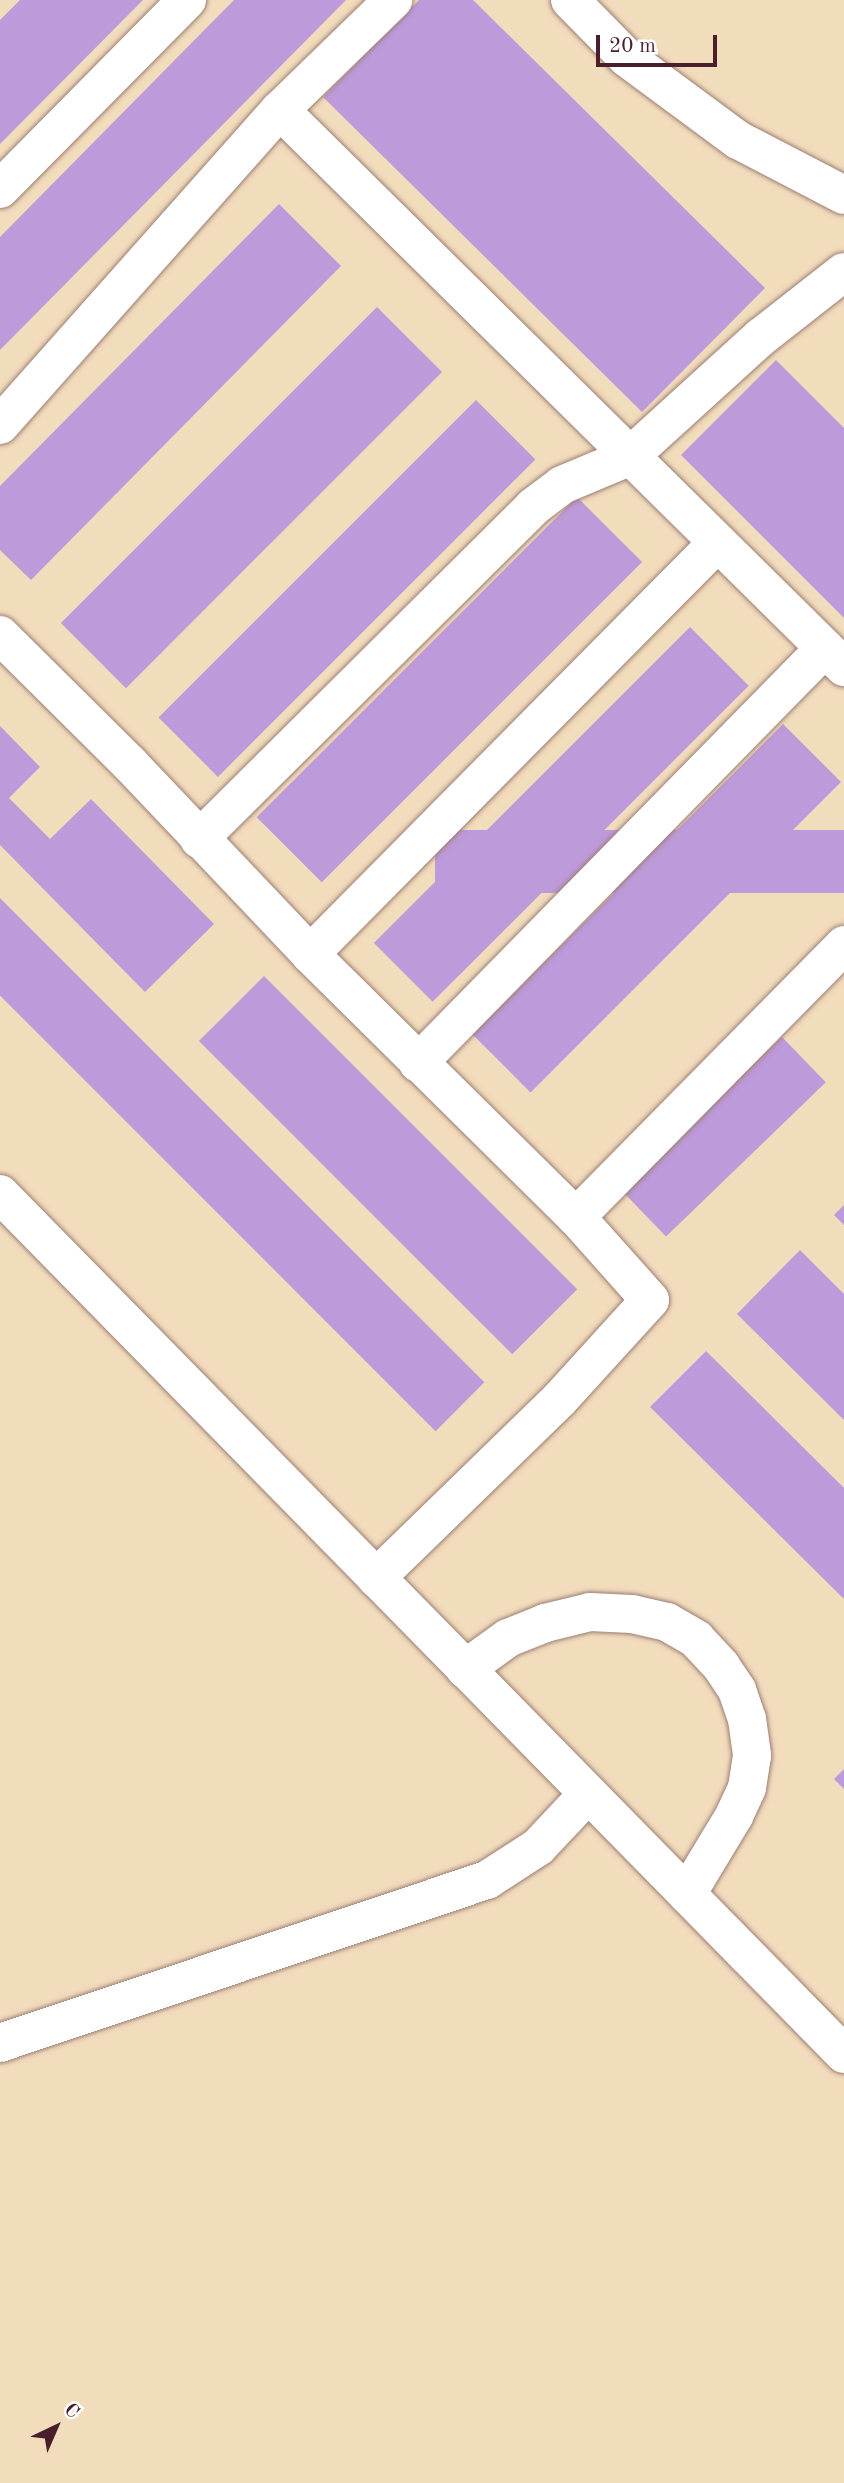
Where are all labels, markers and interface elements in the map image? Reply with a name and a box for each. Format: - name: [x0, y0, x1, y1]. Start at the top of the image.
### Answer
- scale bar: [599, 21, 720, 65]
- text: 20 m: [609, 36, 656, 57]
- north arrow: [21, 2392, 91, 2462]
- text: С: [60, 2400, 82, 2423]

